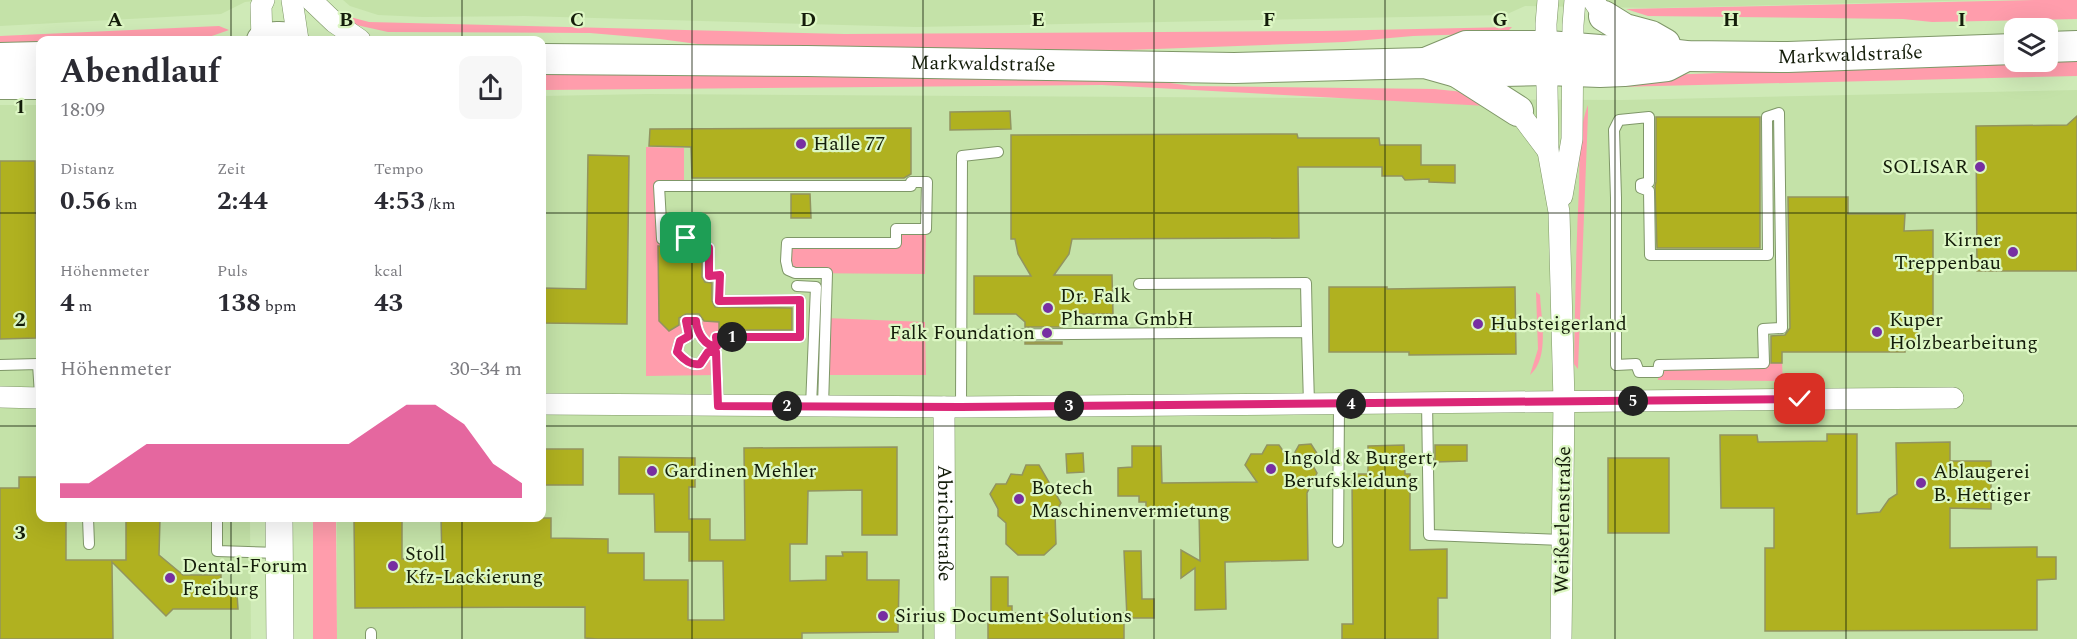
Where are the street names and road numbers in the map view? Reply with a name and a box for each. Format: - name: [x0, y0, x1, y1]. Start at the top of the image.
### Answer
- street label: Markwaldstraße: [1777, 37, 1923, 72]
- street label: Markwaldstraße: [910, 48, 1056, 80]
- street label: Weißerlenstraße: [1547, 446, 1579, 594]
- street label: Abrichstraße: [929, 465, 960, 581]

